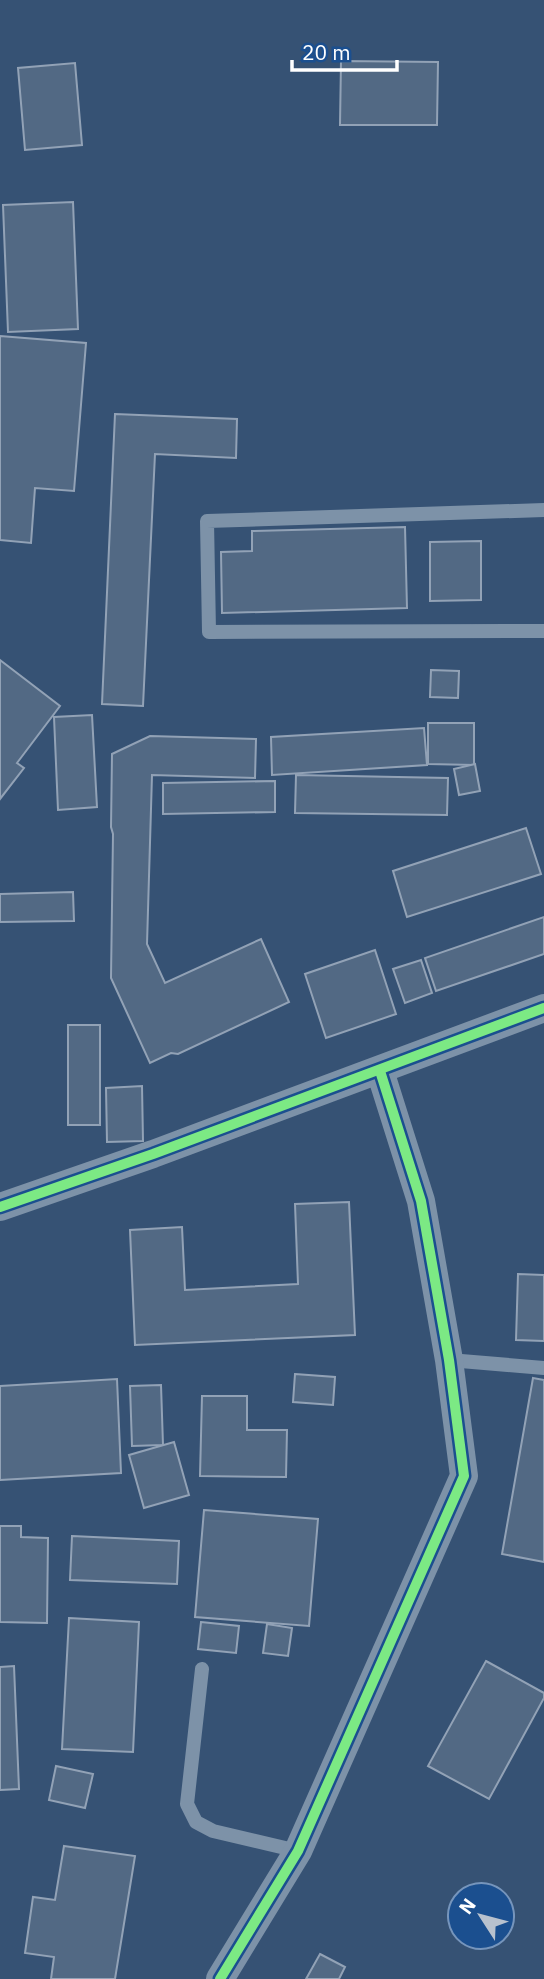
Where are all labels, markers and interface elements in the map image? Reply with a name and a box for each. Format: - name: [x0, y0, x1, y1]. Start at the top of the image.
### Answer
- scale bar: [292, 28, 397, 72]
- text: 20 m: [302, 38, 351, 66]
- north arrow: [446, 1881, 516, 1951]
- text: N: [453, 1893, 481, 1919]

